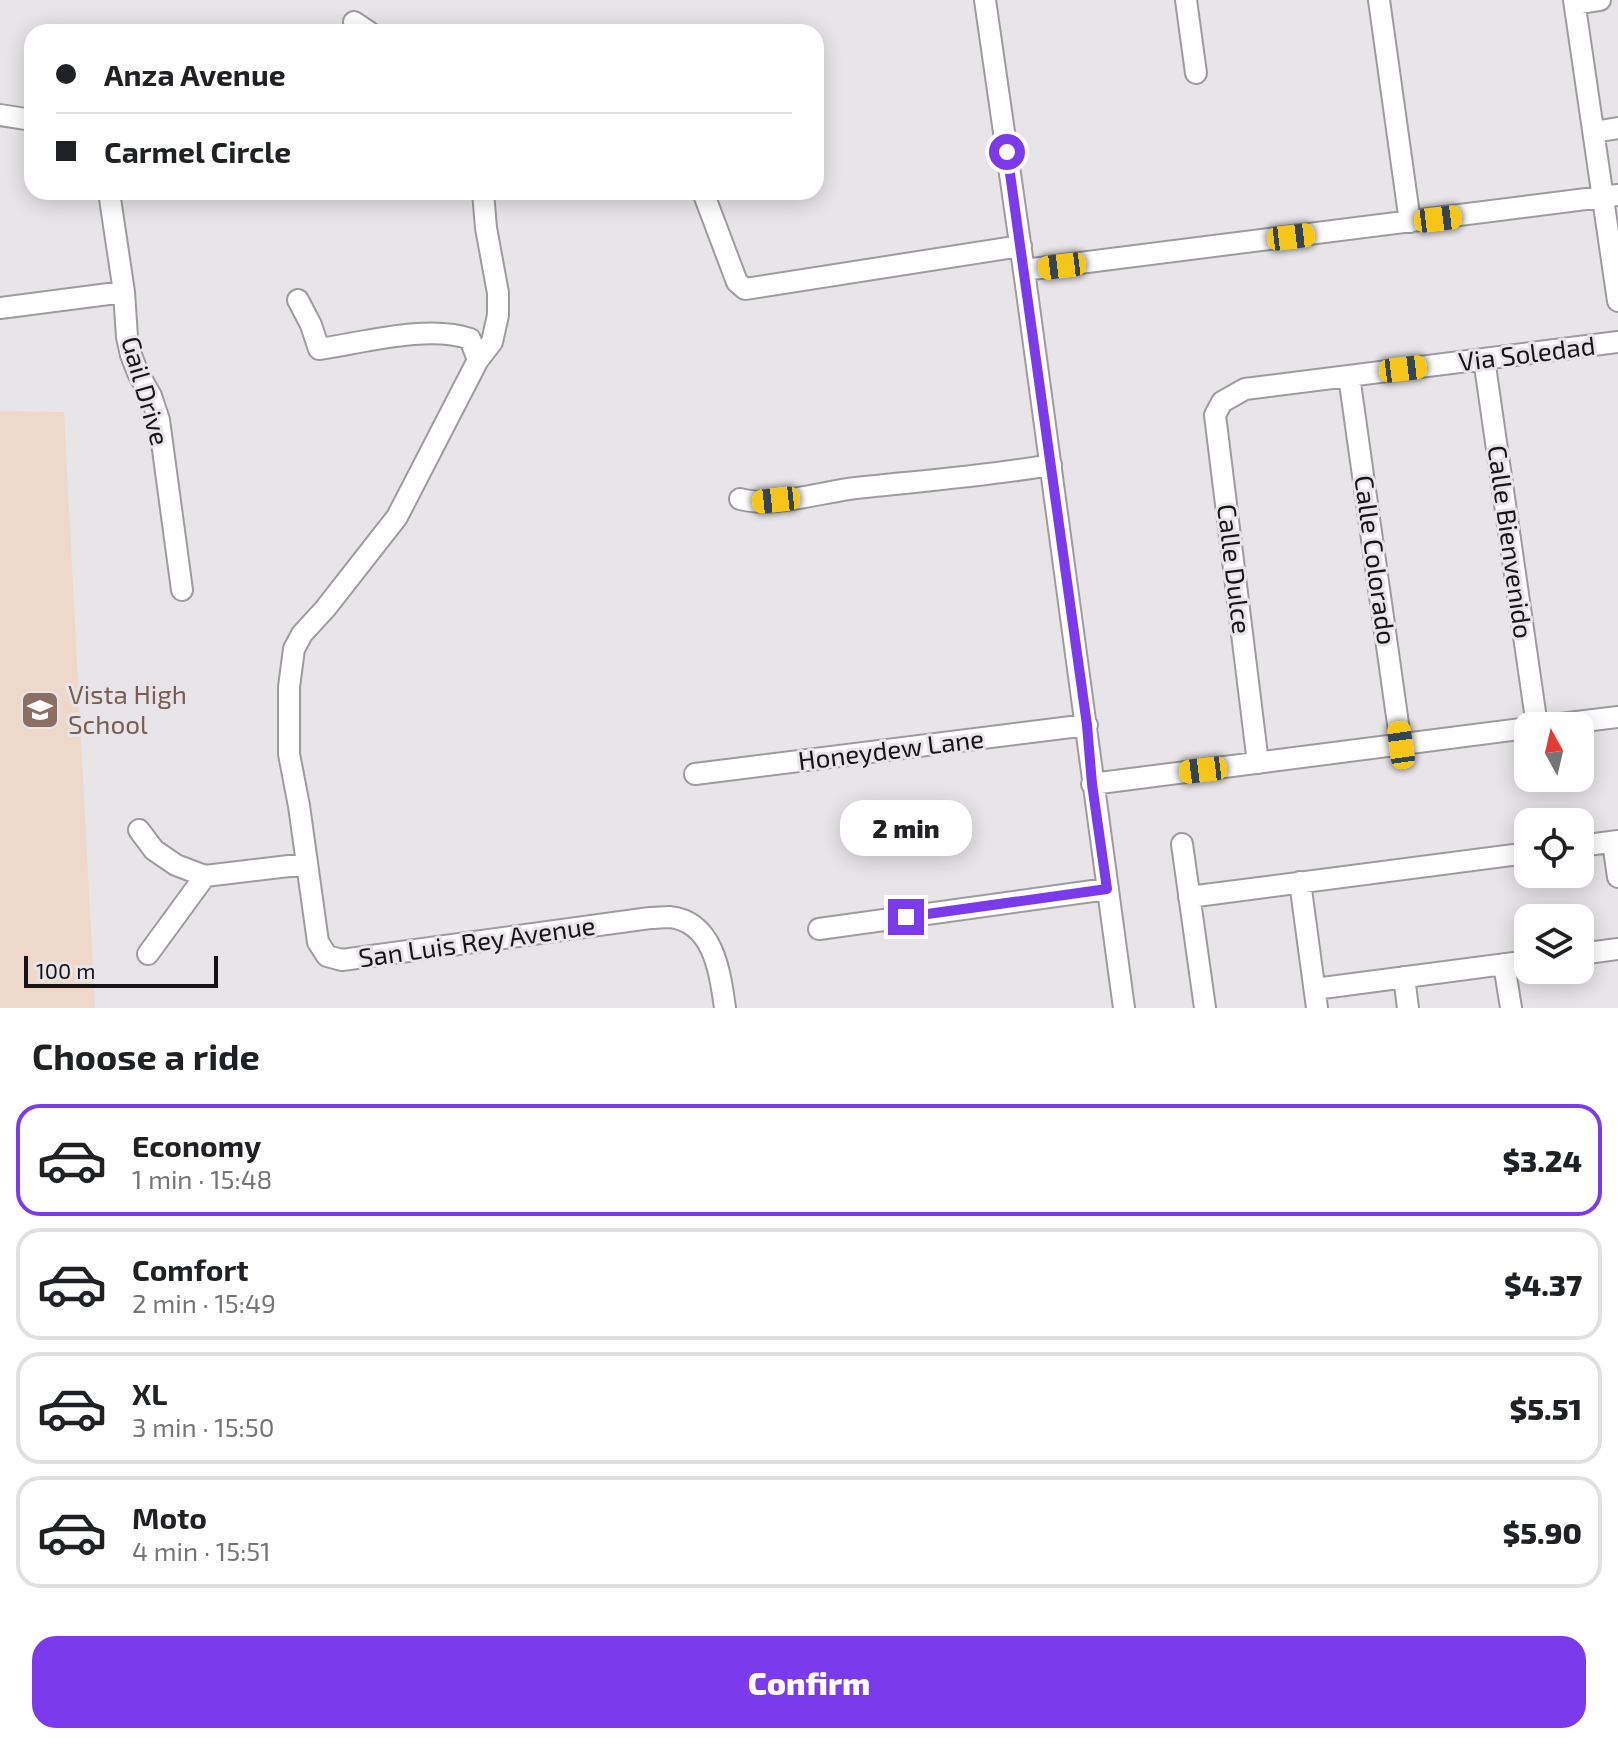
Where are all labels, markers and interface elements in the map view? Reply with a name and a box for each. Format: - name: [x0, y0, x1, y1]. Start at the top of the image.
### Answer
- text: Anza Avenue: [104, 56, 286, 92]
- text: Carmel Circle: [104, 133, 291, 169]
- route start: [989, 134, 1025, 170]
- car: [1413, 204, 1463, 234]
- car: [1266, 222, 1316, 252]
- car: [1037, 251, 1087, 281]
- street label: Via Soledad: [1457, 329, 1597, 376]
- street label: Gail Drive: [116, 333, 177, 449]
- car: [1378, 354, 1428, 384]
- street label: Calle Bienvenido: [1483, 443, 1540, 640]
- street label: Calle Colorado: [1349, 473, 1404, 646]
- car: [751, 486, 801, 514]
- street label: Calle Dulce: [1212, 502, 1259, 636]
- place label: Vista High School: [68, 678, 187, 739]
- school or university icon: Vista High School: [19, 689, 61, 731]
- north arrow: [1514, 712, 1594, 792]
- map controls: [1514, 712, 1594, 984]
- car: [1386, 720, 1416, 770]
- street label: Honeydew Lane: [796, 722, 986, 775]
- car: [1178, 755, 1228, 785]
- callout: 2 min: [840, 801, 972, 857]
- button: locate: [1514, 808, 1594, 888]
- text: 2 min: [872, 812, 940, 843]
- route end: [888, 899, 924, 935]
- button: layers: [1514, 904, 1594, 984]
- street label: San Luis Rey Avenue: [356, 909, 597, 972]
- scale bar: [24, 952, 218, 988]
- text: 100 m: [36, 957, 95, 983]
- text: Choose a ride: [32, 1034, 260, 1077]
- icon: car: [36, 1124, 108, 1196]
- text: Economy: [132, 1127, 261, 1163]
- text: $3.24: [1502, 1142, 1582, 1178]
- text: 1 min · 15:48: [132, 1163, 272, 1194]
- icon: car: [36, 1248, 108, 1320]
- text: Comfort: [132, 1251, 249, 1287]
- text: $4.37: [1504, 1266, 1582, 1302]
- text: 2 min · 15:49: [132, 1287, 276, 1318]
- icon: car: [36, 1372, 108, 1444]
- text: XL: [132, 1375, 167, 1411]
- text: $5.51: [1510, 1390, 1582, 1426]
- text: 3 min · 15:50: [132, 1411, 274, 1442]
- icon: car: [36, 1496, 108, 1568]
- text: Moto: [132, 1499, 207, 1535]
- text: $5.90: [1503, 1514, 1582, 1550]
- text: 4 min · 15:51: [132, 1535, 271, 1566]
- button: Confirm: [32, 1636, 1586, 1728]

